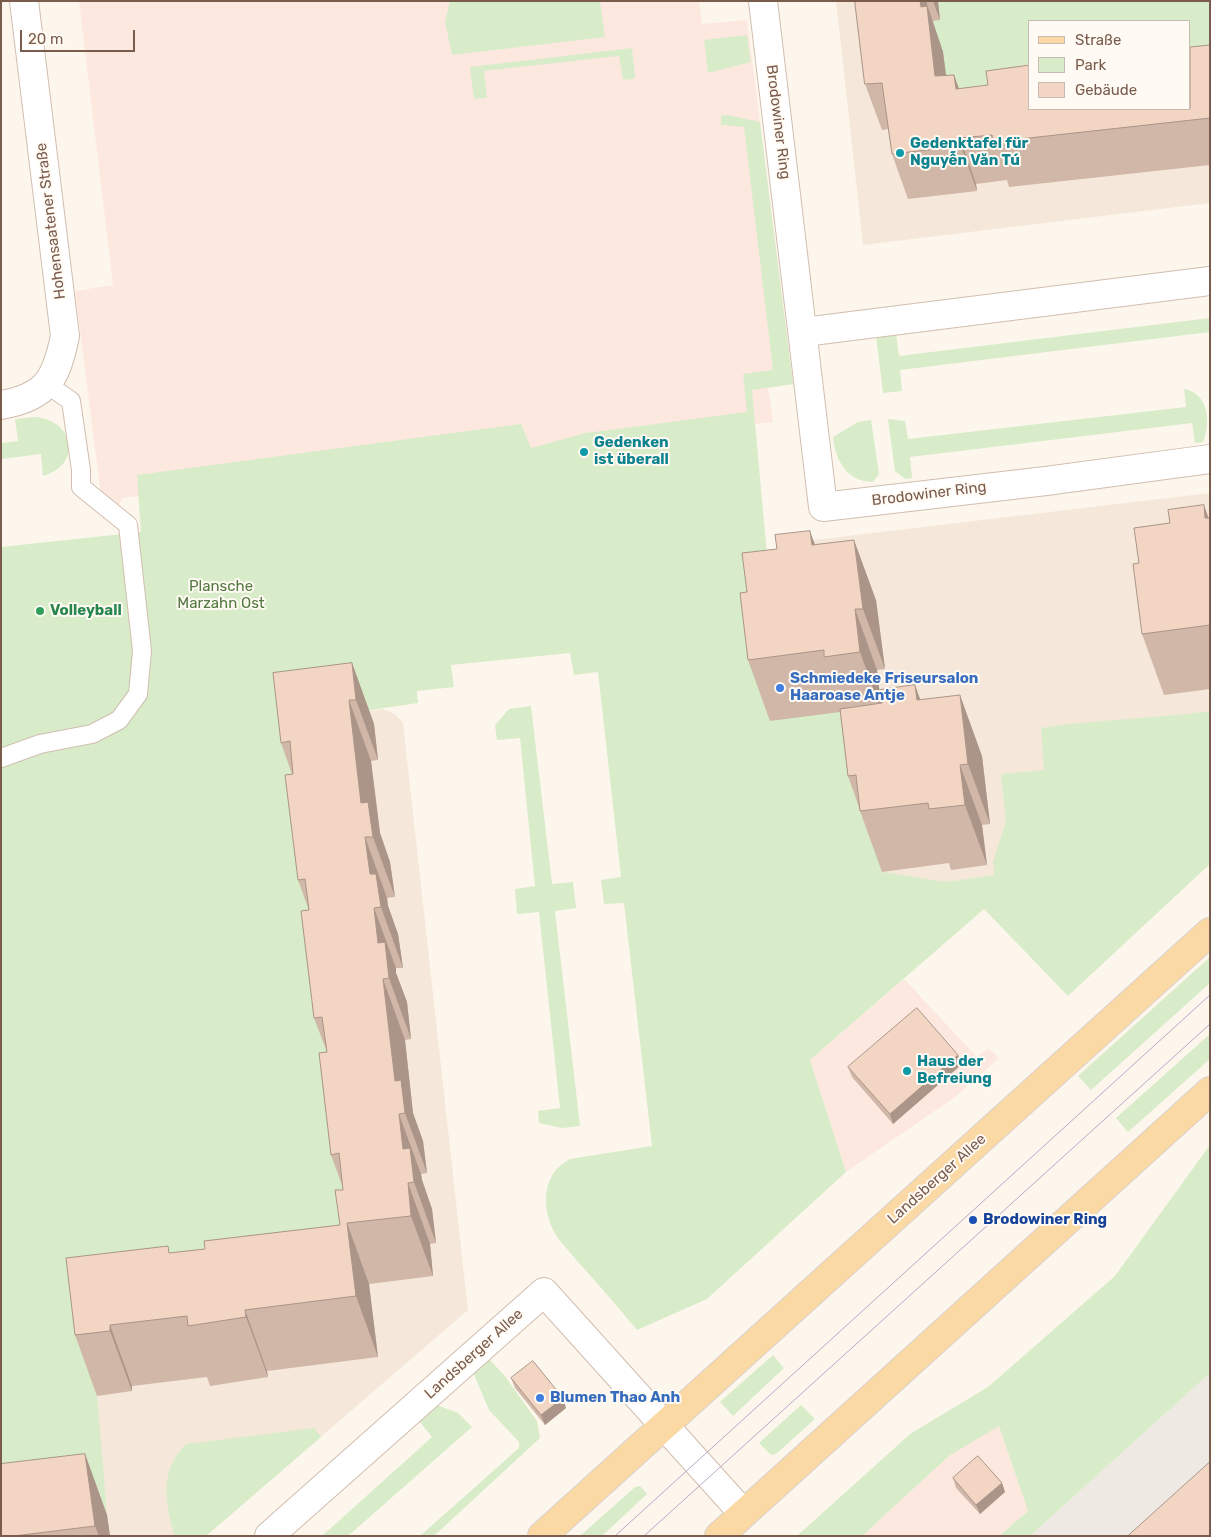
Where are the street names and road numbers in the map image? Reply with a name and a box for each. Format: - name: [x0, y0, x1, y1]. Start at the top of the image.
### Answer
- street label: Brodowiner Ring: [762, 64, 794, 180]
- street label: Hohensaatener Straße: [32, 142, 70, 300]
- street label: Brodowiner Ring: [871, 478, 987, 510]
- street label: Landsberger Allee: [884, 1130, 990, 1228]
- street label: Landsberger Allee: [421, 1305, 527, 1403]

